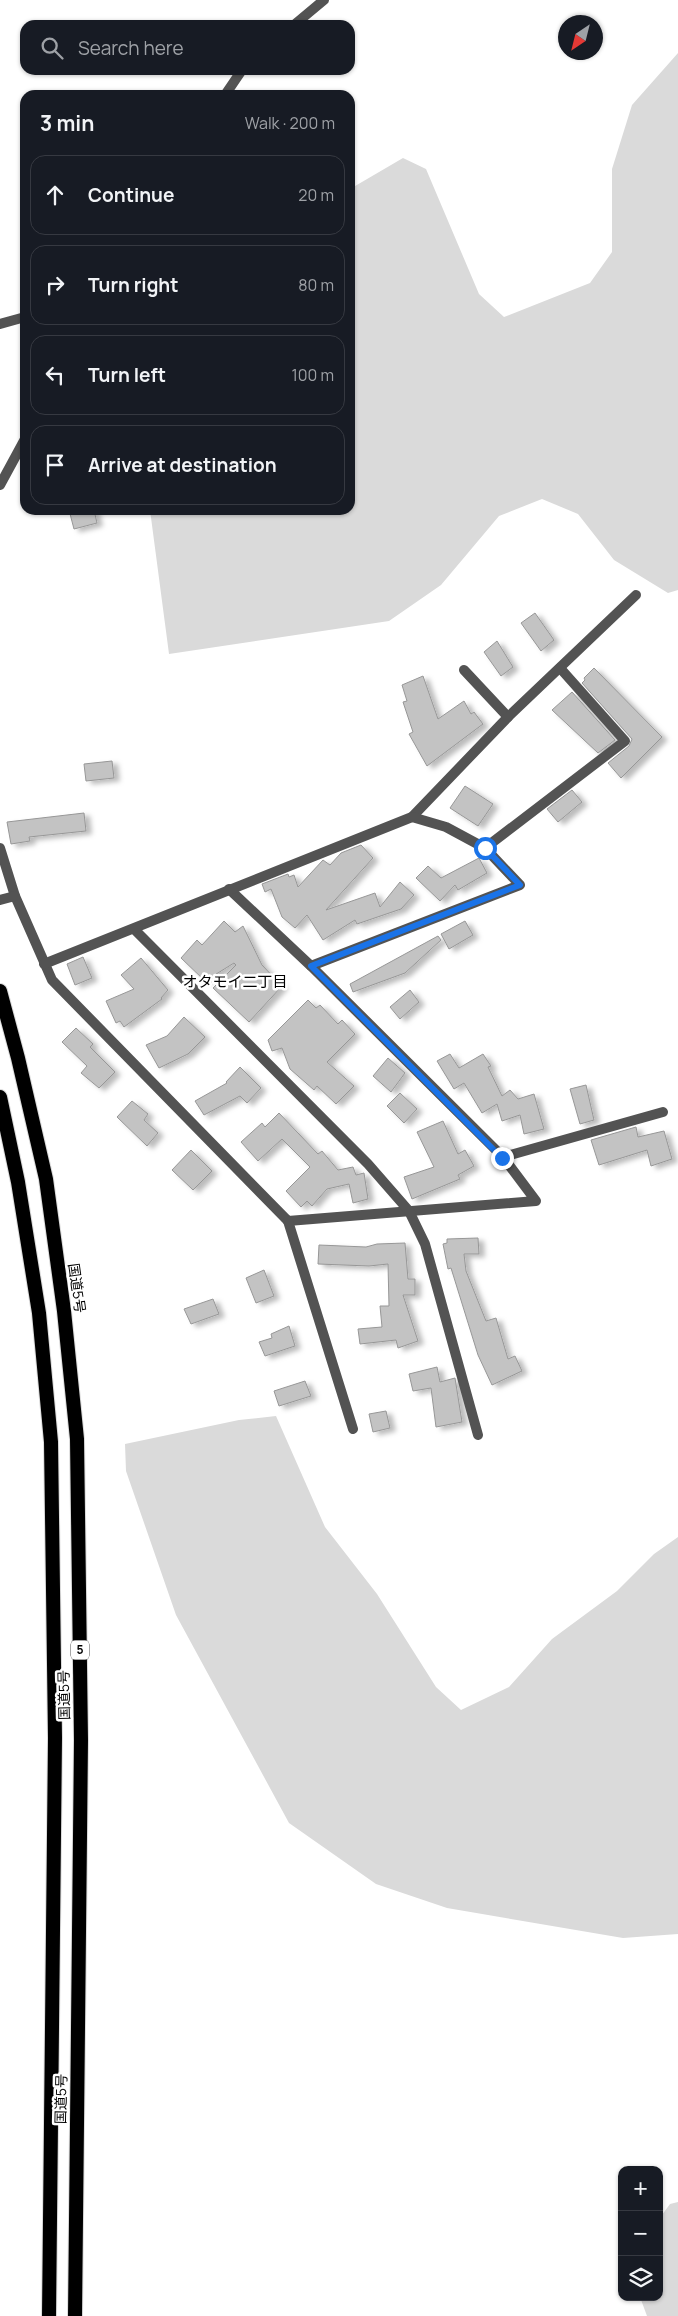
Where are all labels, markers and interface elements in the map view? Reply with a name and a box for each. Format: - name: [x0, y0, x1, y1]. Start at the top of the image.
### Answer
- north arrow: [558, 15, 603, 60]
- search box: [20, 20, 355, 75]
- icon: search: [38, 34, 66, 62]
- text: Search here: [78, 35, 184, 61]
- text: 3 min: [40, 109, 94, 137]
- text: Walk · 200 m: [245, 112, 335, 134]
- icon: ahead: [41, 181, 69, 209]
- text: Continue: [88, 182, 174, 208]
- text: 20 m: [298, 184, 334, 206]
- icon: right: [41, 271, 69, 299]
- text: Turn right: [88, 272, 178, 298]
- text: 80 m: [298, 274, 334, 296]
- icon: left: [41, 361, 69, 389]
- text: Turn left: [88, 362, 166, 388]
- text: 100 m: [291, 364, 334, 386]
- icon: arrive: [41, 451, 69, 479]
- text: Arrive at destination: [88, 452, 277, 478]
- route start: [474, 837, 497, 860]
- district label: オタモイ二丁目: [182, 971, 288, 992]
- route end: [491, 1147, 514, 1170]
- street label: 国道5号: [65, 1262, 90, 1314]
- road number: 5: [71, 1640, 89, 1660]
- street label: 国道5号: [54, 1670, 73, 1720]
- street label: 国道5号: [51, 2074, 70, 2124]
- map controls: [618, 2166, 663, 2301]
- button: +: [618, 2166, 663, 2211]
- button: −: [618, 2211, 663, 2256]
- button: layers: [618, 2256, 663, 2301]

